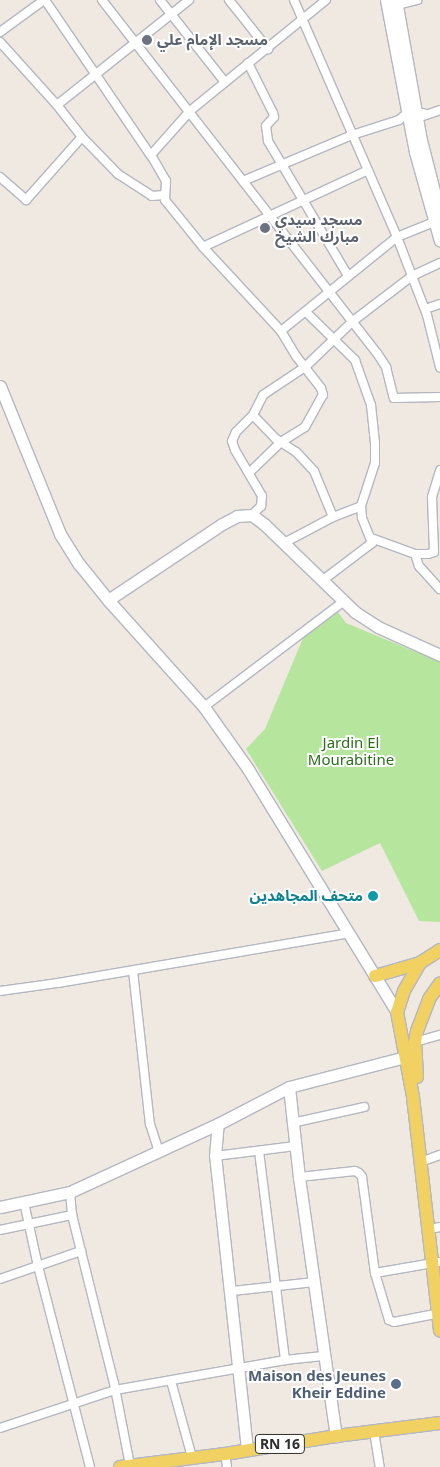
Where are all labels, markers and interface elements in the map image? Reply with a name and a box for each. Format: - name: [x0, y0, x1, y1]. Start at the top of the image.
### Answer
- place label: مسجد الإمام علي: [157, 31, 268, 49]
- marker: مسجد الإمام علي: [141, 34, 153, 46]
- place label: مسجد سيدي مبارك الشيخ: [275, 210, 363, 245]
- marker: مسجد سيدي مبارك الشيخ: [259, 222, 271, 234]
- park label: Jardin El Mourabitine: [308, 733, 394, 768]
- place label: متحف المجاهدين: [250, 887, 363, 905]
- marker: متحف المجاهدين: [367, 890, 379, 902]
- place label: Maison des Jeunes Kheir Eddine: [248, 1366, 386, 1401]
- marker: Maison des Jeunes Kheir Eddine: [390, 1378, 402, 1390]
- road number: RN 16: [254, 1432, 306, 1456]

